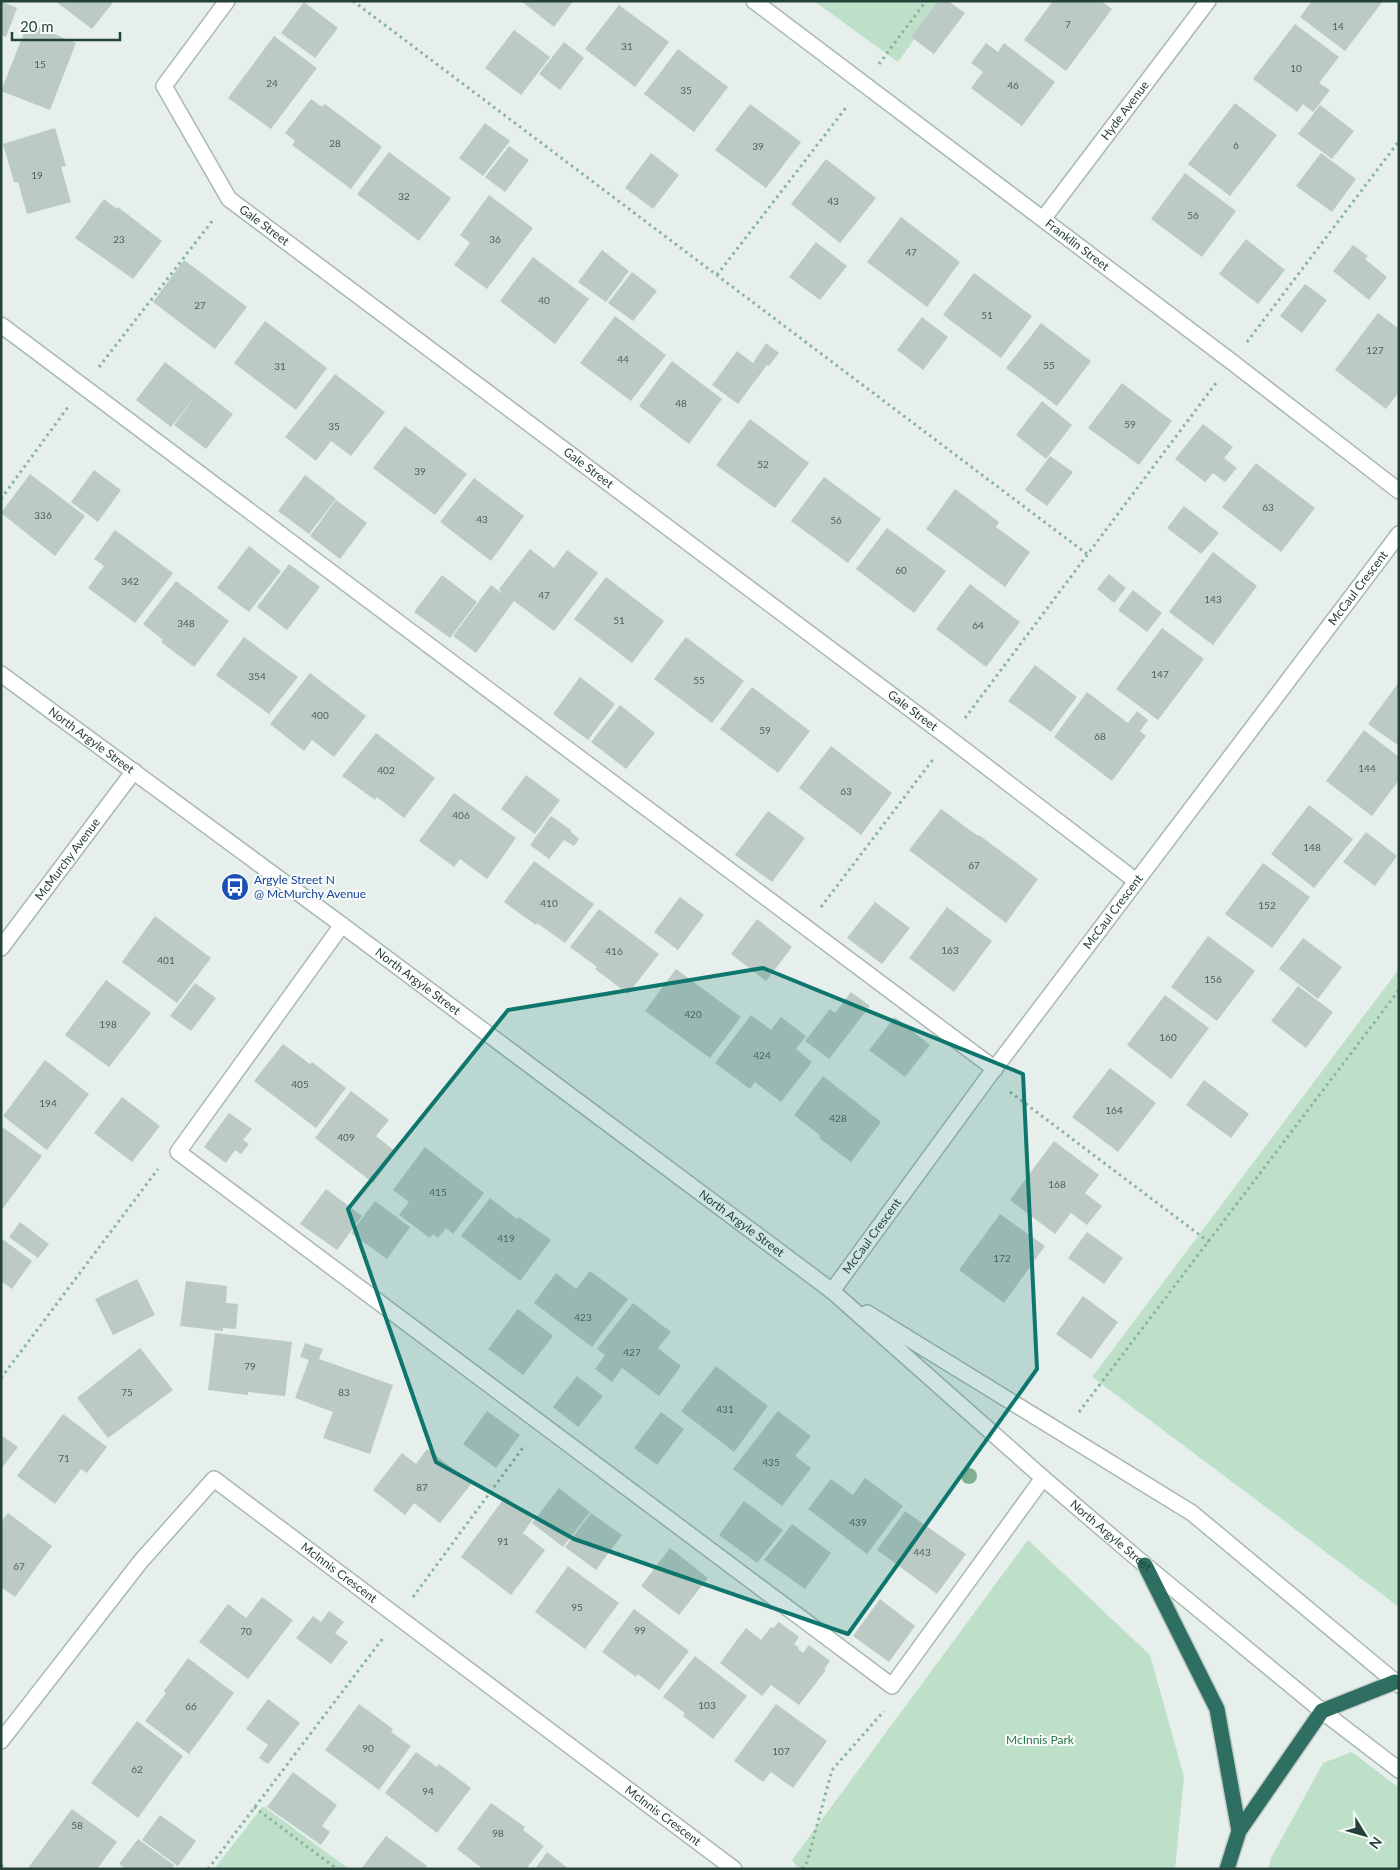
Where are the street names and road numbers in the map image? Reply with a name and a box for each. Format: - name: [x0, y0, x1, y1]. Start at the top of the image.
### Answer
- street label: Hyde Avenue: [1097, 78, 1152, 143]
- street label: Gale Street: [236, 201, 293, 249]
- street label: Franklin Street: [1042, 216, 1113, 274]
- street label: Gale Street: [561, 444, 617, 492]
- street label: McCaul Crescent: [1325, 547, 1391, 628]
- street label: Gale Street: [885, 687, 941, 734]
- street label: North Argyle Street: [46, 704, 138, 777]
- street label: McMurchy Avenue: [32, 815, 103, 903]
- street label: McCaul Crescent: [1080, 871, 1146, 952]
- street label: North Argyle Street: [373, 945, 464, 1018]
- street label: North Argyle Street: [696, 1186, 788, 1260]
- street label: McCaul Crescent: [839, 1195, 905, 1276]
- street label: North Argyle Street: [1067, 1496, 1155, 1575]
- street label: McInnis Crescent: [298, 1539, 381, 1606]
- street label: McInnis Crescent: [622, 1782, 705, 1849]

